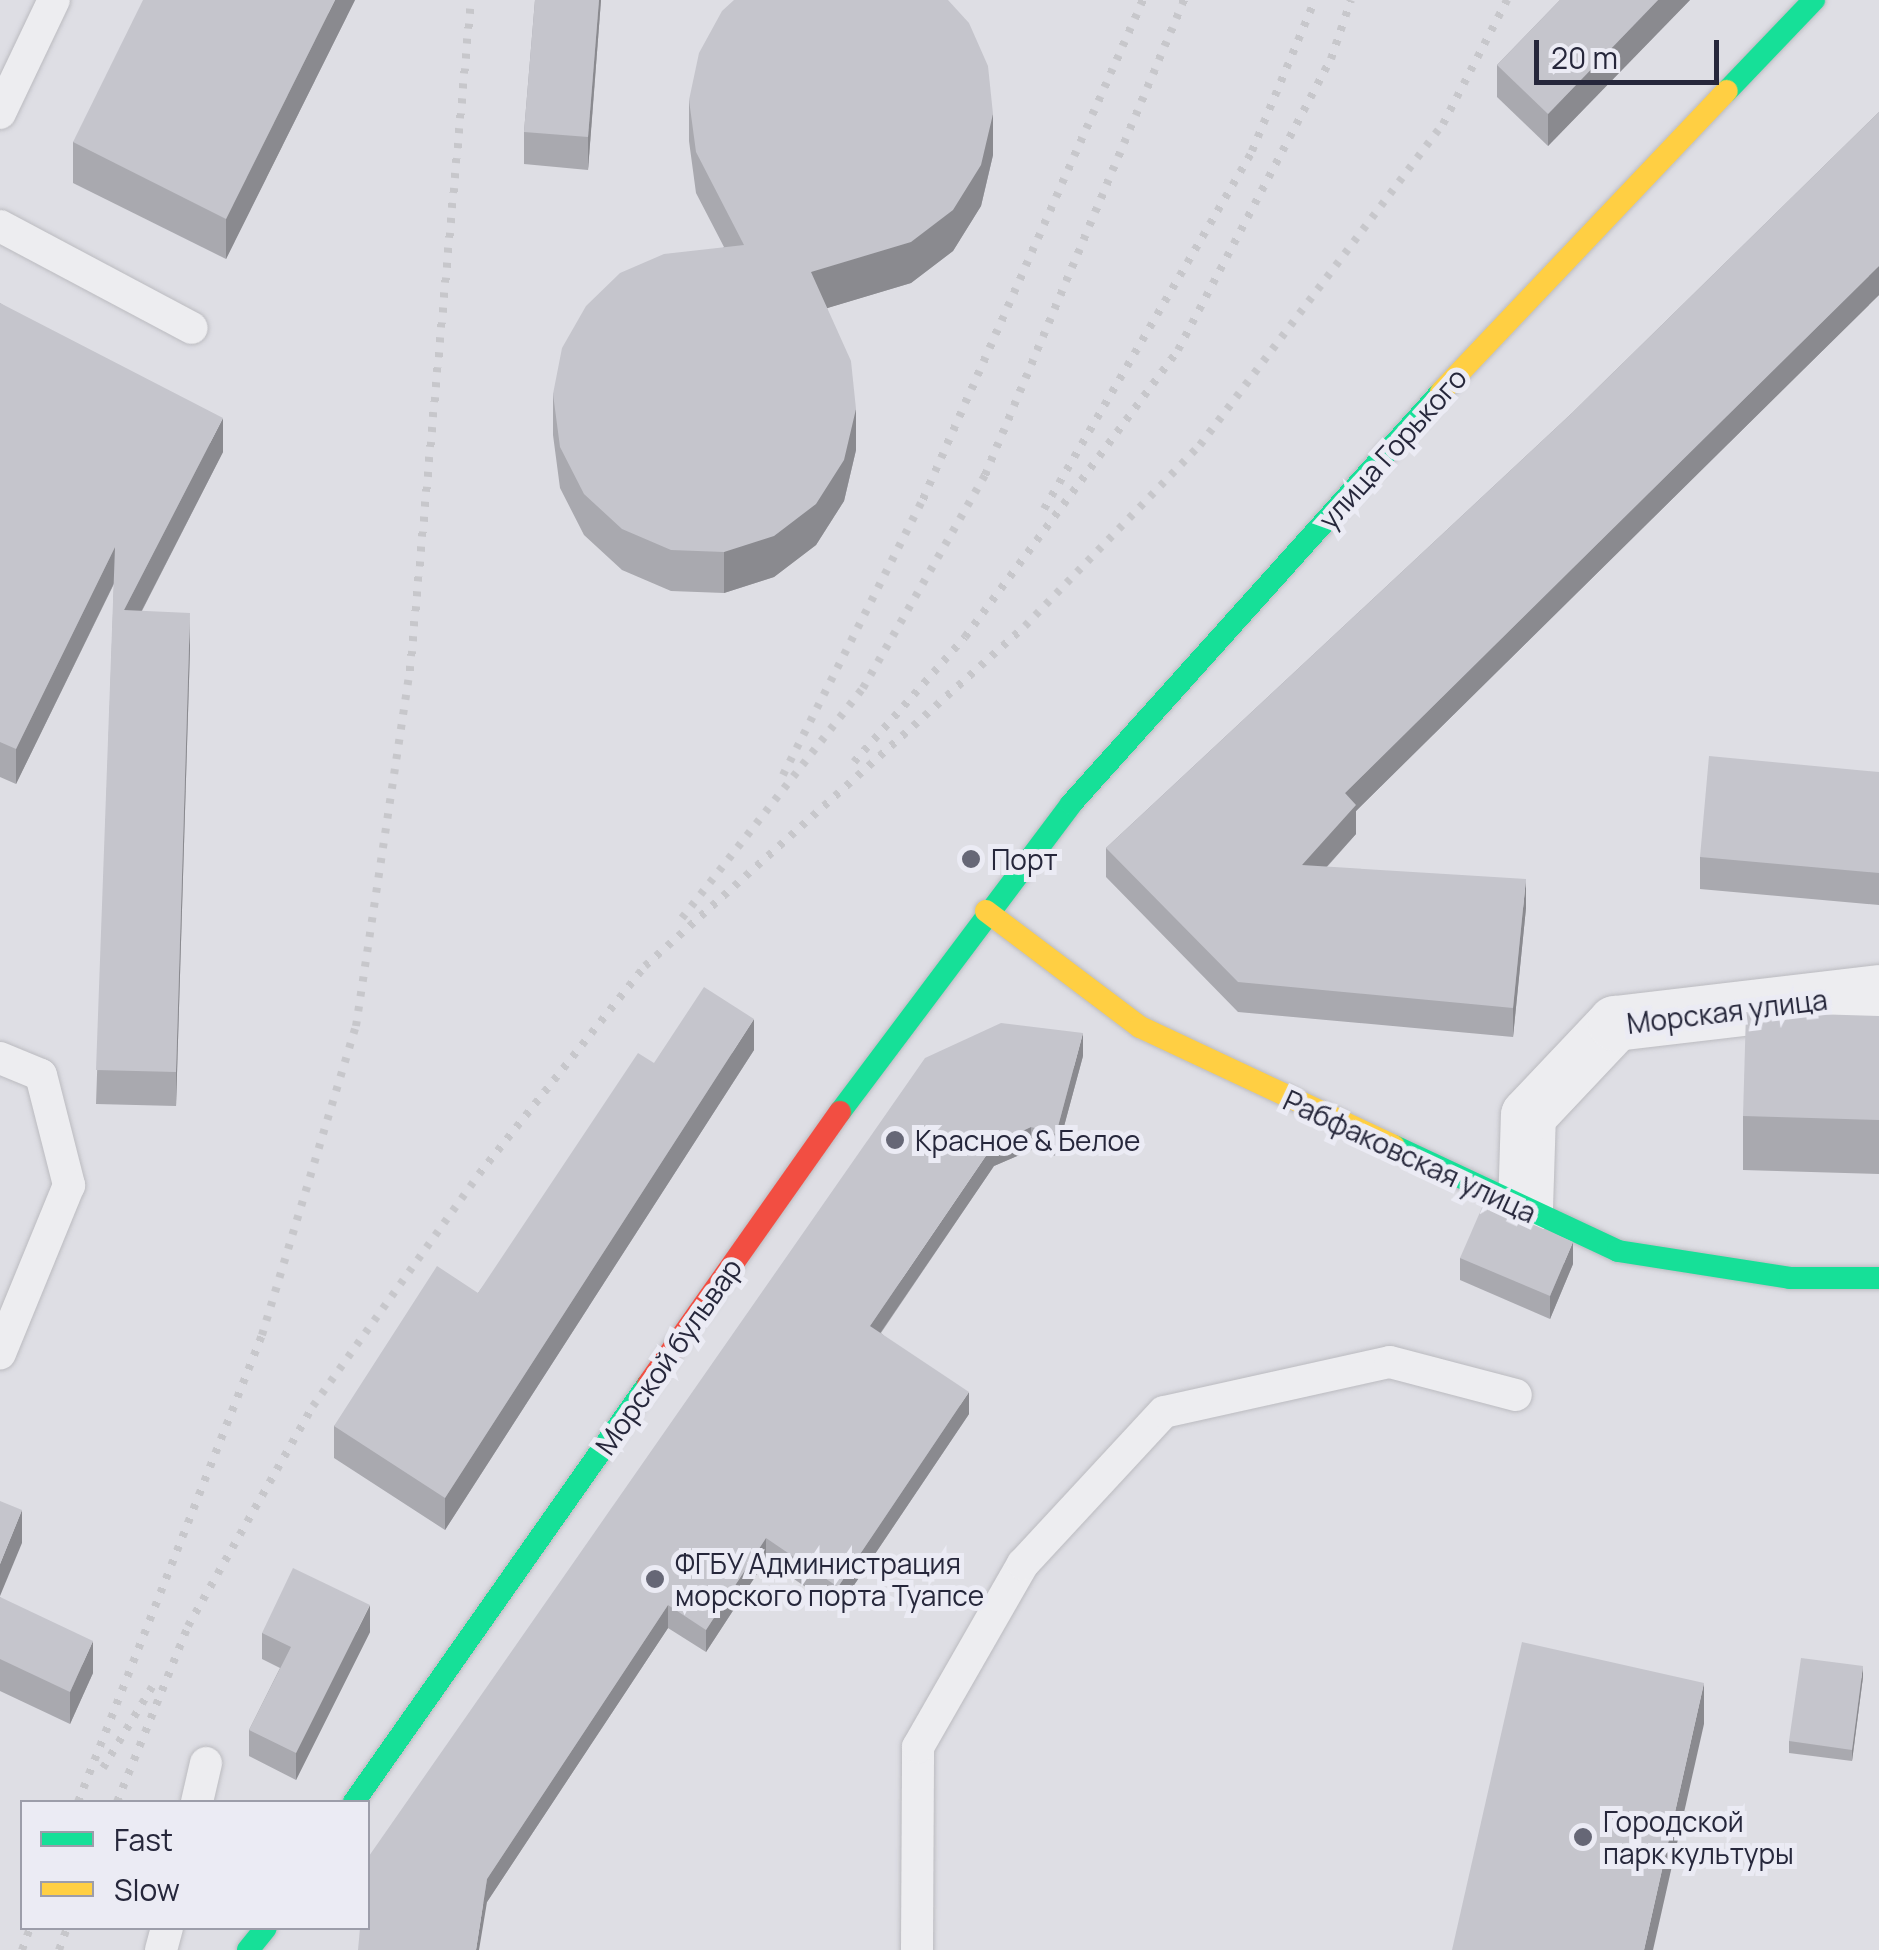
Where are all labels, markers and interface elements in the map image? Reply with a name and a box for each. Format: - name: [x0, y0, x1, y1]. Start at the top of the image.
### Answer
- scale bar: [1539, 20, 1724, 82]
- text: 20 m: [1551, 37, 1618, 78]
- street label: улица Горького: [1311, 361, 1473, 535]
- place label: Порт: [991, 842, 1058, 876]
- marker: Порт: [960, 848, 982, 870]
- street label: Морская улица: [1625, 982, 1829, 1040]
- street label: Рабфаковская улица: [1278, 1083, 1542, 1229]
- place label: Красное & Белое: [915, 1123, 1140, 1157]
- marker: Красное & Белое: [884, 1129, 906, 1151]
- street label: Морской бульвар: [588, 1251, 748, 1461]
- place label: ФГБУ Администрация морского порта Туапсе: [675, 1546, 984, 1612]
- marker: ФГБУ Администрация морского порта Туапсе: [644, 1568, 666, 1590]
- legend: [20, 1800, 370, 1930]
- place label: Городской парк культуры: [1603, 1804, 1794, 1870]
- text: Fast: [114, 1819, 173, 1860]
- marker: Городской парк культуры: [1572, 1826, 1594, 1848]
- text: Slow: [114, 1869, 180, 1910]

